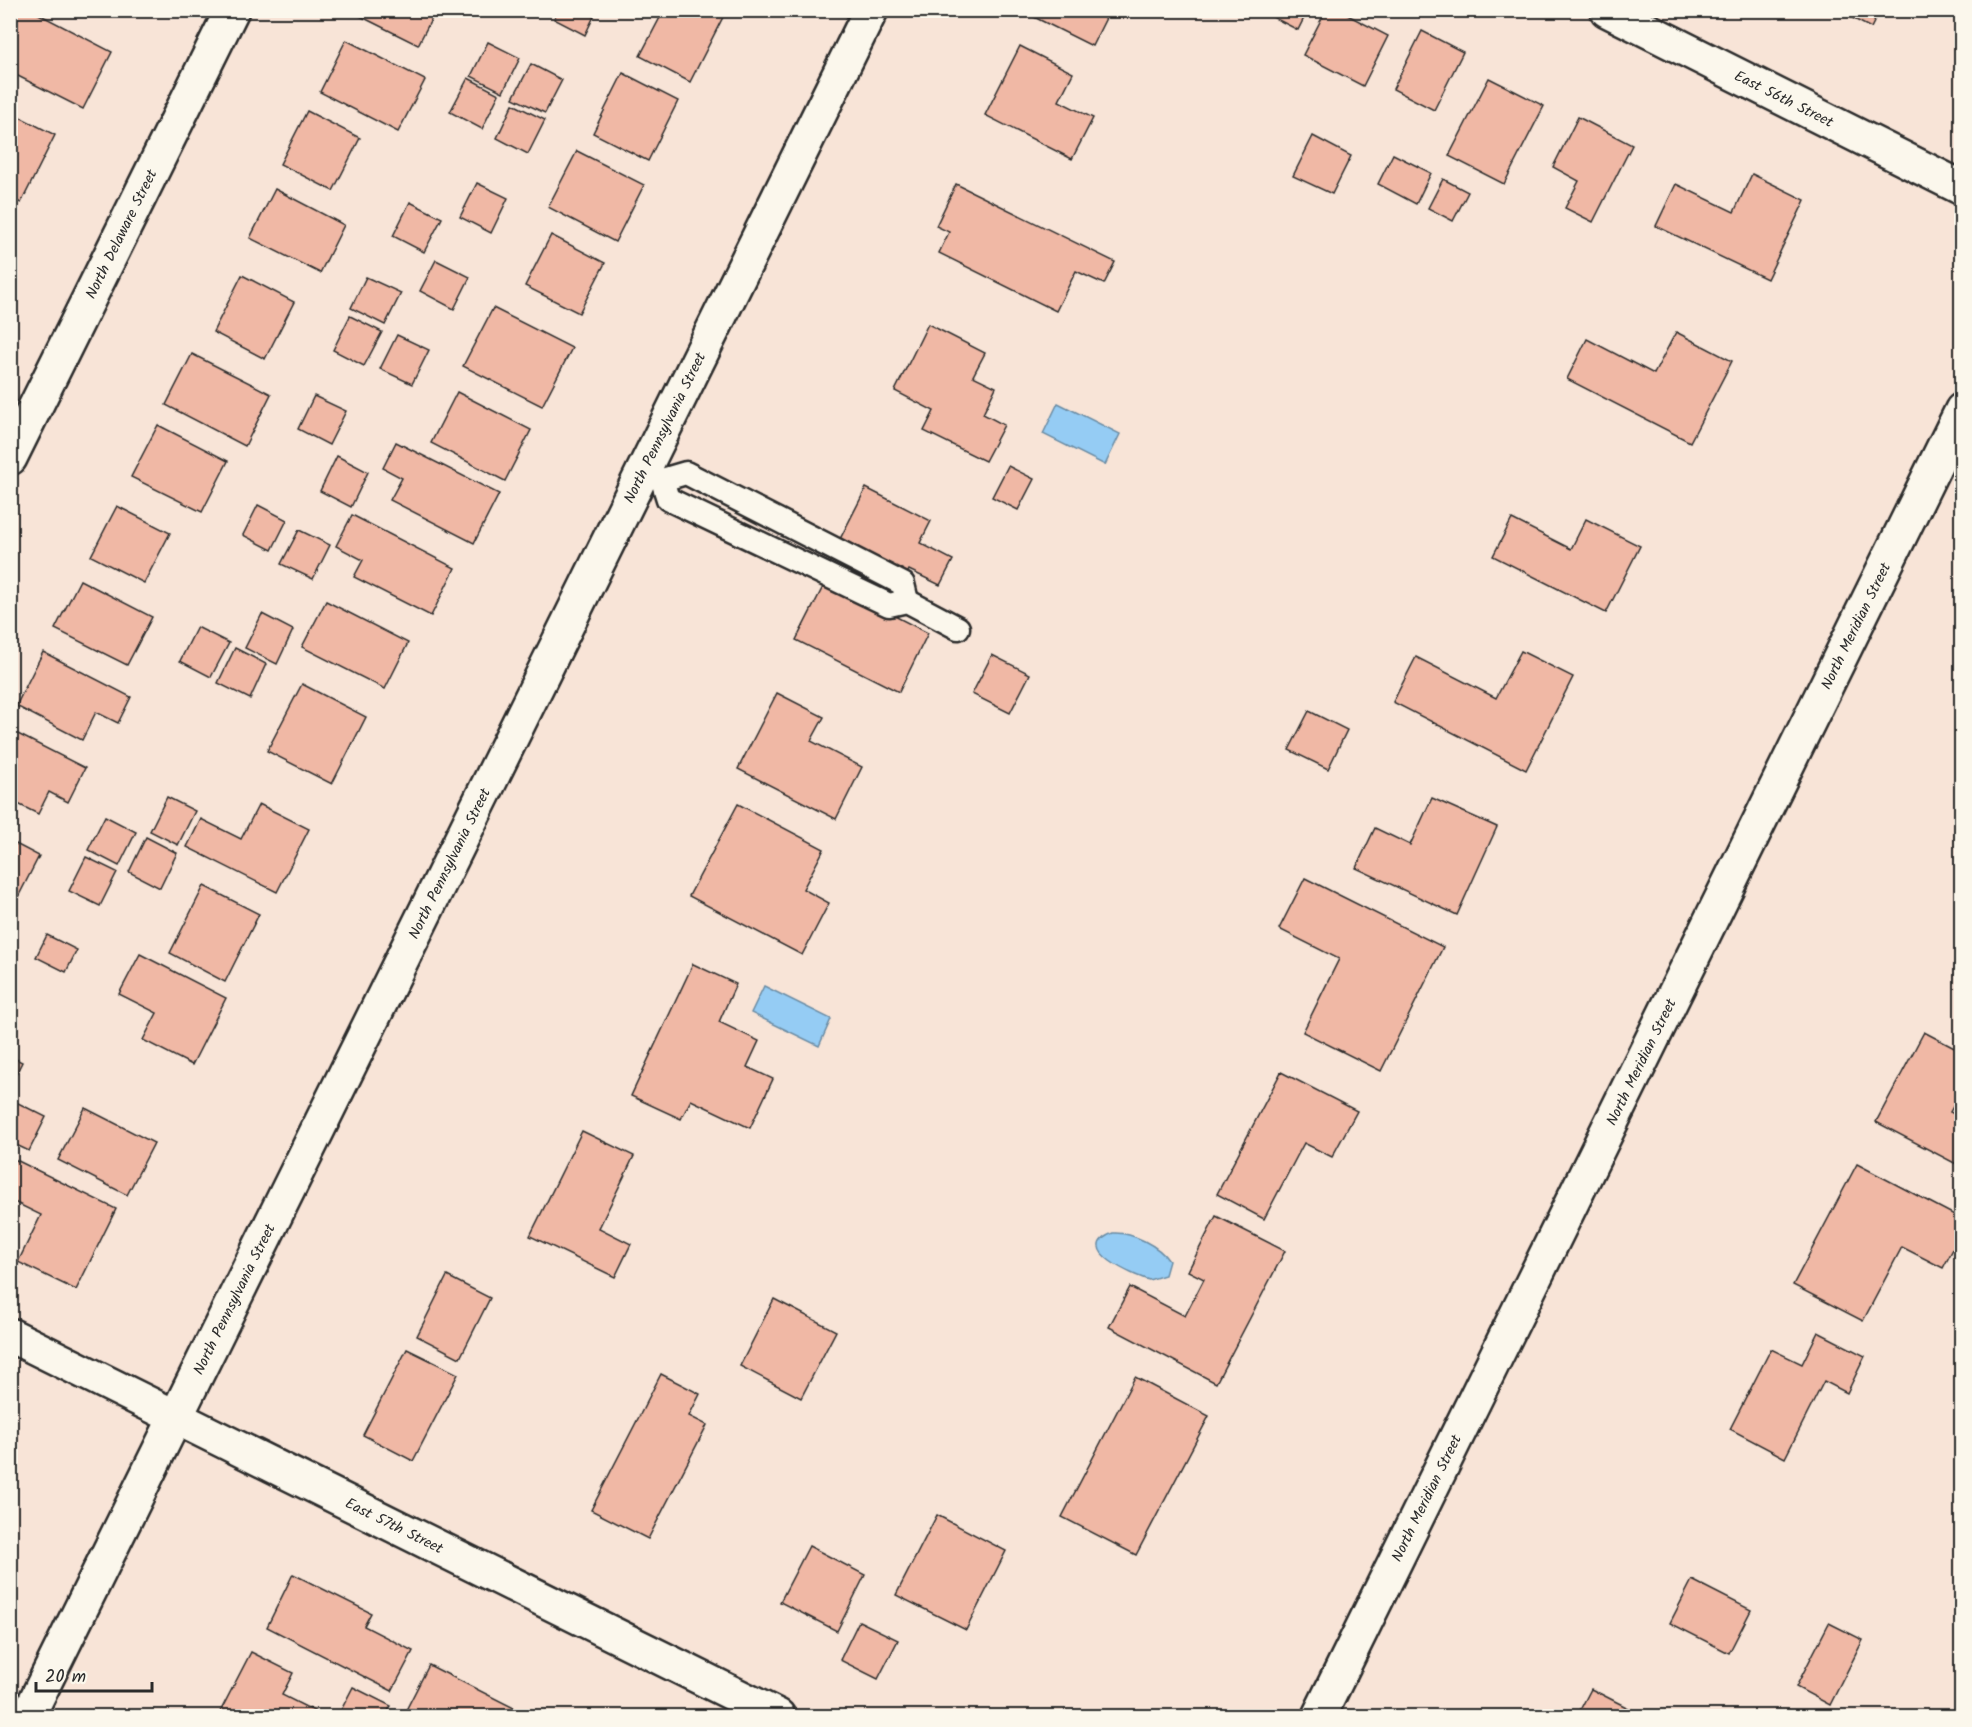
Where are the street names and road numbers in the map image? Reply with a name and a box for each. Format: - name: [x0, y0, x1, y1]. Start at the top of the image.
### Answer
- street label: East 56th Street: [1730, 65, 1838, 135]
- street label: North Delaware Street: [80, 165, 164, 303]
- street label: North Pennsylvania Street: [618, 348, 713, 508]
- street label: North Meridian Street: [1815, 558, 1898, 694]
- street label: North Pennsylvania Street: [403, 784, 498, 944]
- street label: North Meridian Street: [1600, 995, 1683, 1130]
- street label: North Pennsylvania Street: [187, 1220, 282, 1379]
- street label: North Meridian Street: [1386, 1431, 1469, 1566]
- street label: East 57th Street: [341, 1492, 447, 1561]

